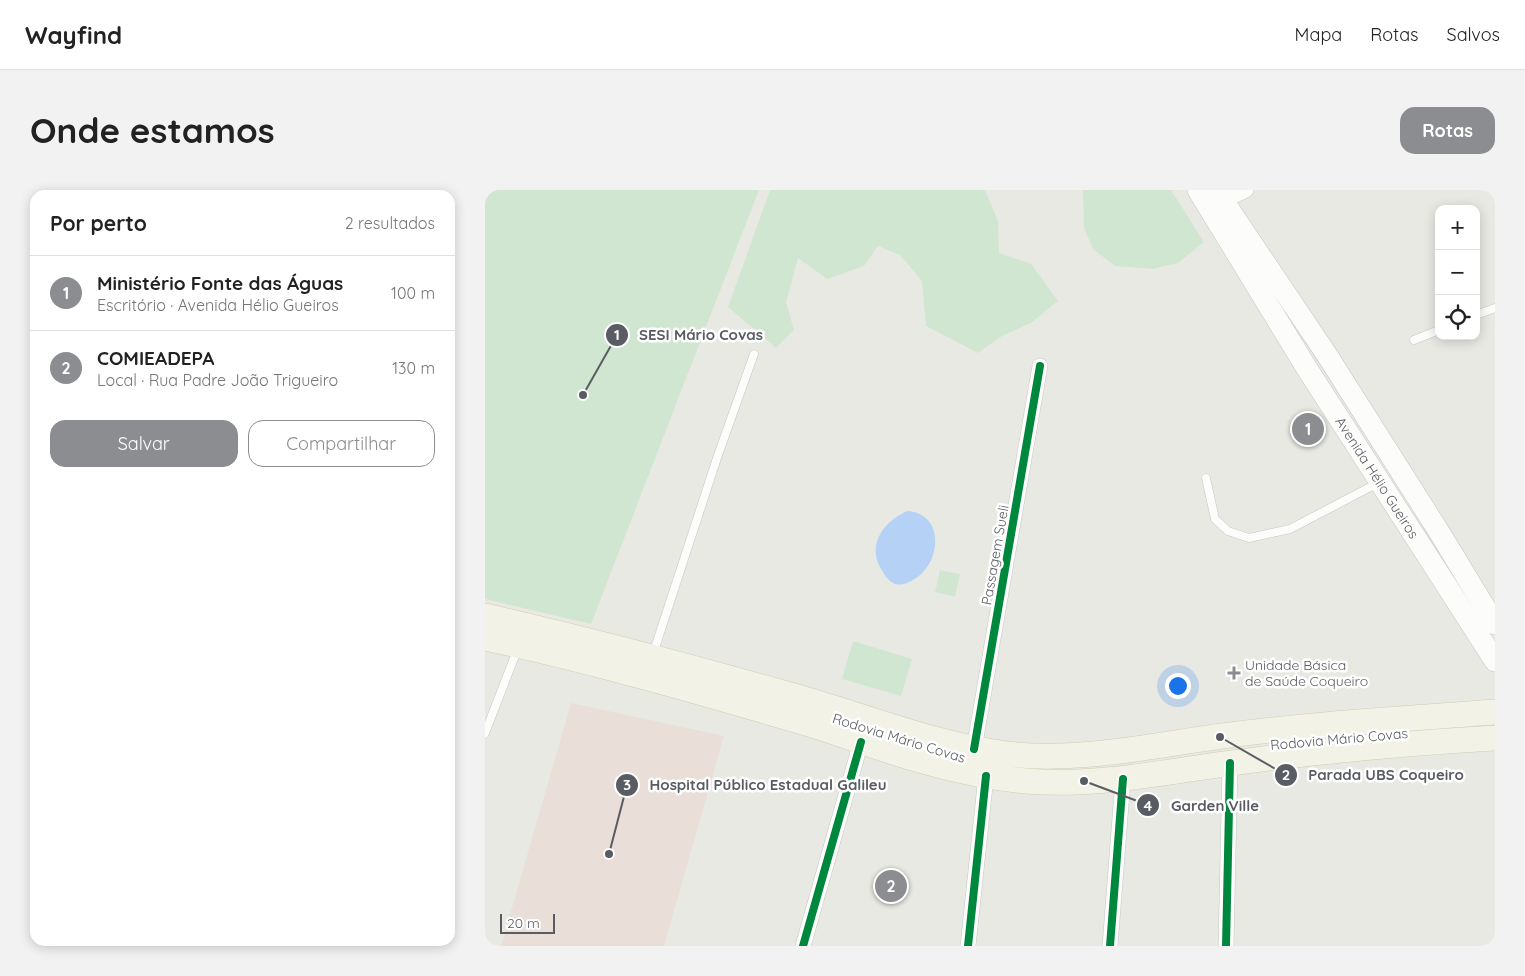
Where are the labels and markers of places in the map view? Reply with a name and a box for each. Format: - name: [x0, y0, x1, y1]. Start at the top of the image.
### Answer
- callout: SESI Mário Covas: [604, 320, 773, 350]
- pin: 1: [1292, 410, 1324, 448]
- place label: Unidade Básica de Saúde Coqueiro: [1245, 656, 1368, 690]
- marker: Unidade Básica de Saúde Coqueiro: [1227, 666, 1241, 680]
- callout: Parada UBS Coqueiro: [1273, 760, 1474, 790]
- callout: Hospital Público Estadual Galileu: [615, 770, 897, 800]
- callout: Garden Ville: [1136, 790, 1269, 820]
- pin: 2: [875, 867, 907, 905]

